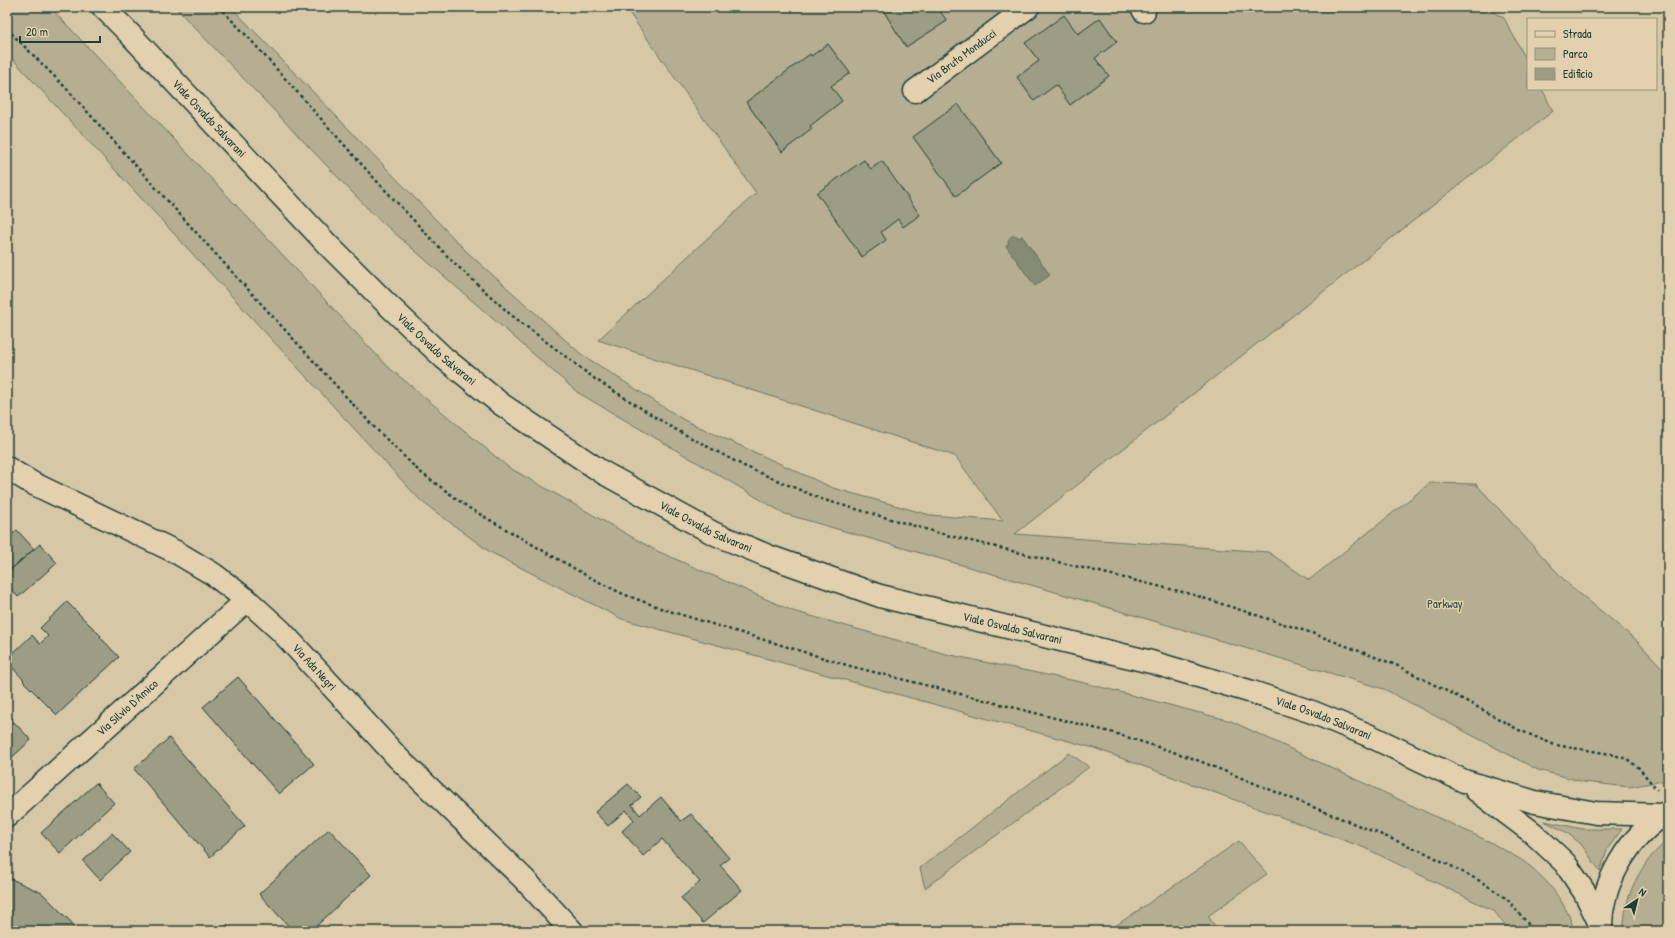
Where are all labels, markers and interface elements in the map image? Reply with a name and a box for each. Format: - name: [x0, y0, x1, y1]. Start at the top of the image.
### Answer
- scale bar: [20, 18, 100, 44]
- legend: [1527, 18, 1657, 90]
- text: 20 m: [26, 23, 48, 40]
- street label: Via Bruto Monducci: [923, 24, 1000, 88]
- text: Strada: [1563, 25, 1592, 42]
- text: Parco: [1563, 45, 1588, 62]
- text: Edificio: [1563, 65, 1593, 82]
- street label: Viale Osvaldo Salvarani: [169, 75, 251, 161]
- street label: Viale Osvaldo Salvarani: [393, 309, 480, 389]
- street label: Viale Osvaldo Salvarani: [657, 496, 755, 556]
- park label: Parkway: [1427, 595, 1463, 612]
- street label: Viale Osvaldo Salvarani: [961, 607, 1064, 648]
- street label: Via Ada Negri: [289, 640, 341, 694]
- street label: Via Silvio D'Amico: [93, 675, 162, 739]
- street label: Viale Osvaldo Salvarani: [1273, 691, 1375, 744]
- north arrow: [1617, 880, 1657, 920]
- text: N: [1636, 884, 1649, 899]

